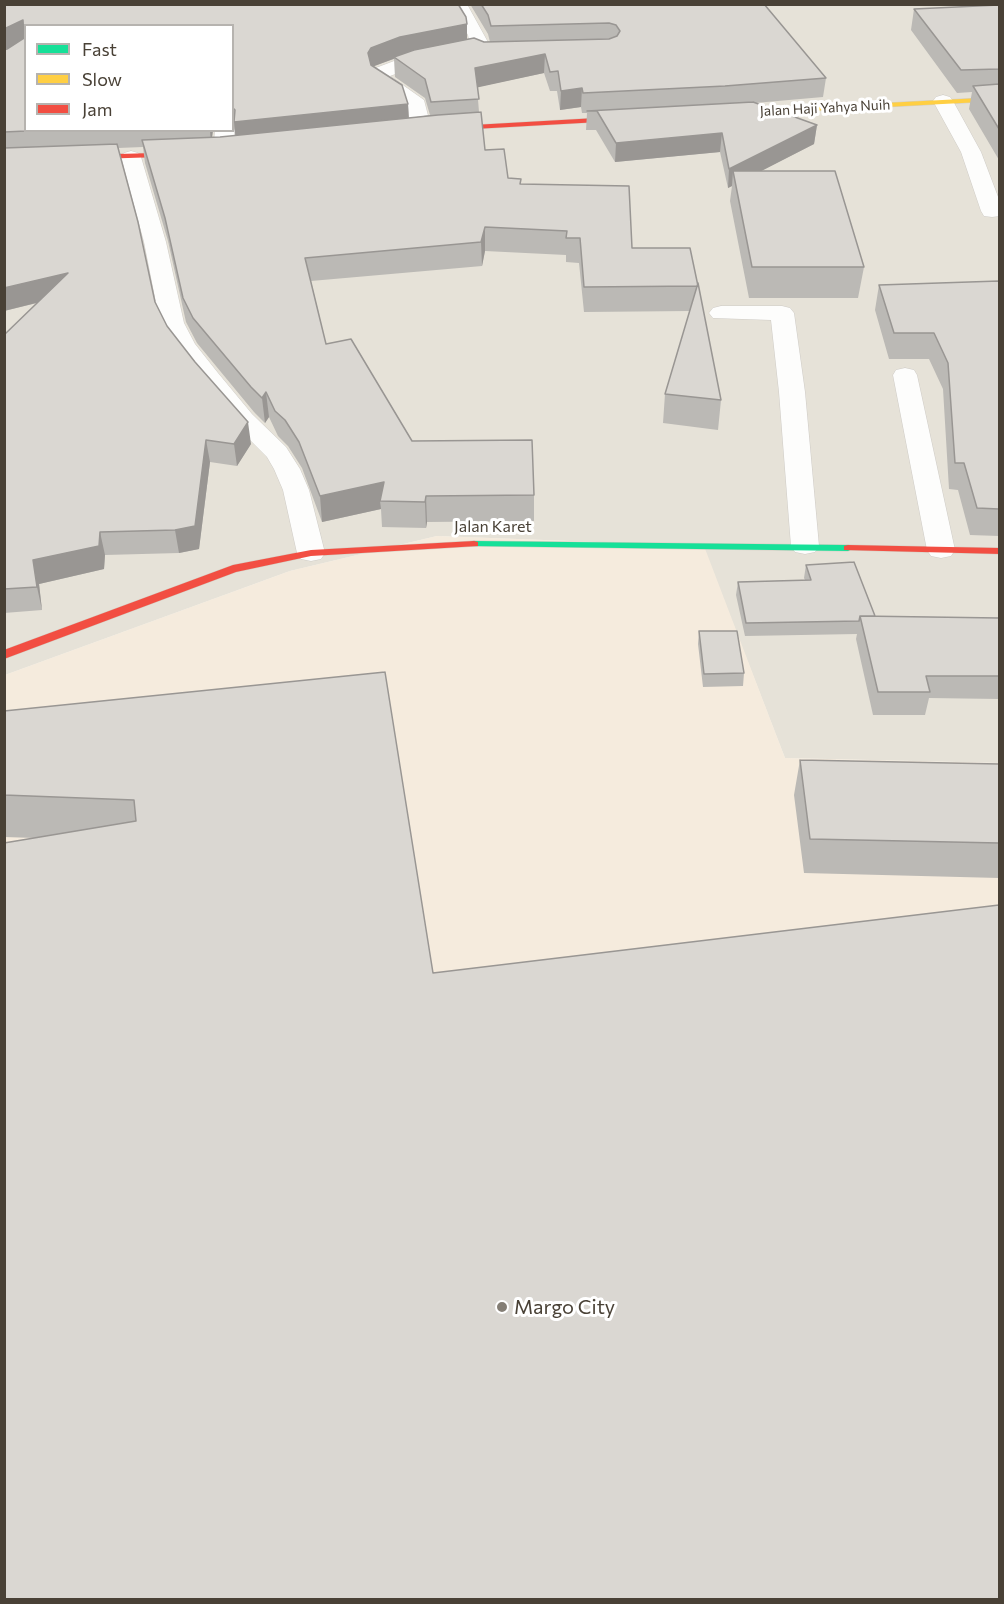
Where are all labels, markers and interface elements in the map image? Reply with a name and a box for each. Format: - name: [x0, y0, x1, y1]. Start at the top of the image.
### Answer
- legend: [24, 24, 234, 132]
- text: Fast: [82, 38, 117, 60]
- text: Slow: [82, 68, 122, 90]
- street label: Jalan Haji Yahya Nuih: [759, 96, 891, 120]
- text: Jam: [82, 98, 112, 120]
- street label: Jalan Karet: [454, 517, 532, 537]
- place label: Margo City: [514, 1295, 615, 1319]
- marker: Margo City: [495, 1300, 509, 1314]

